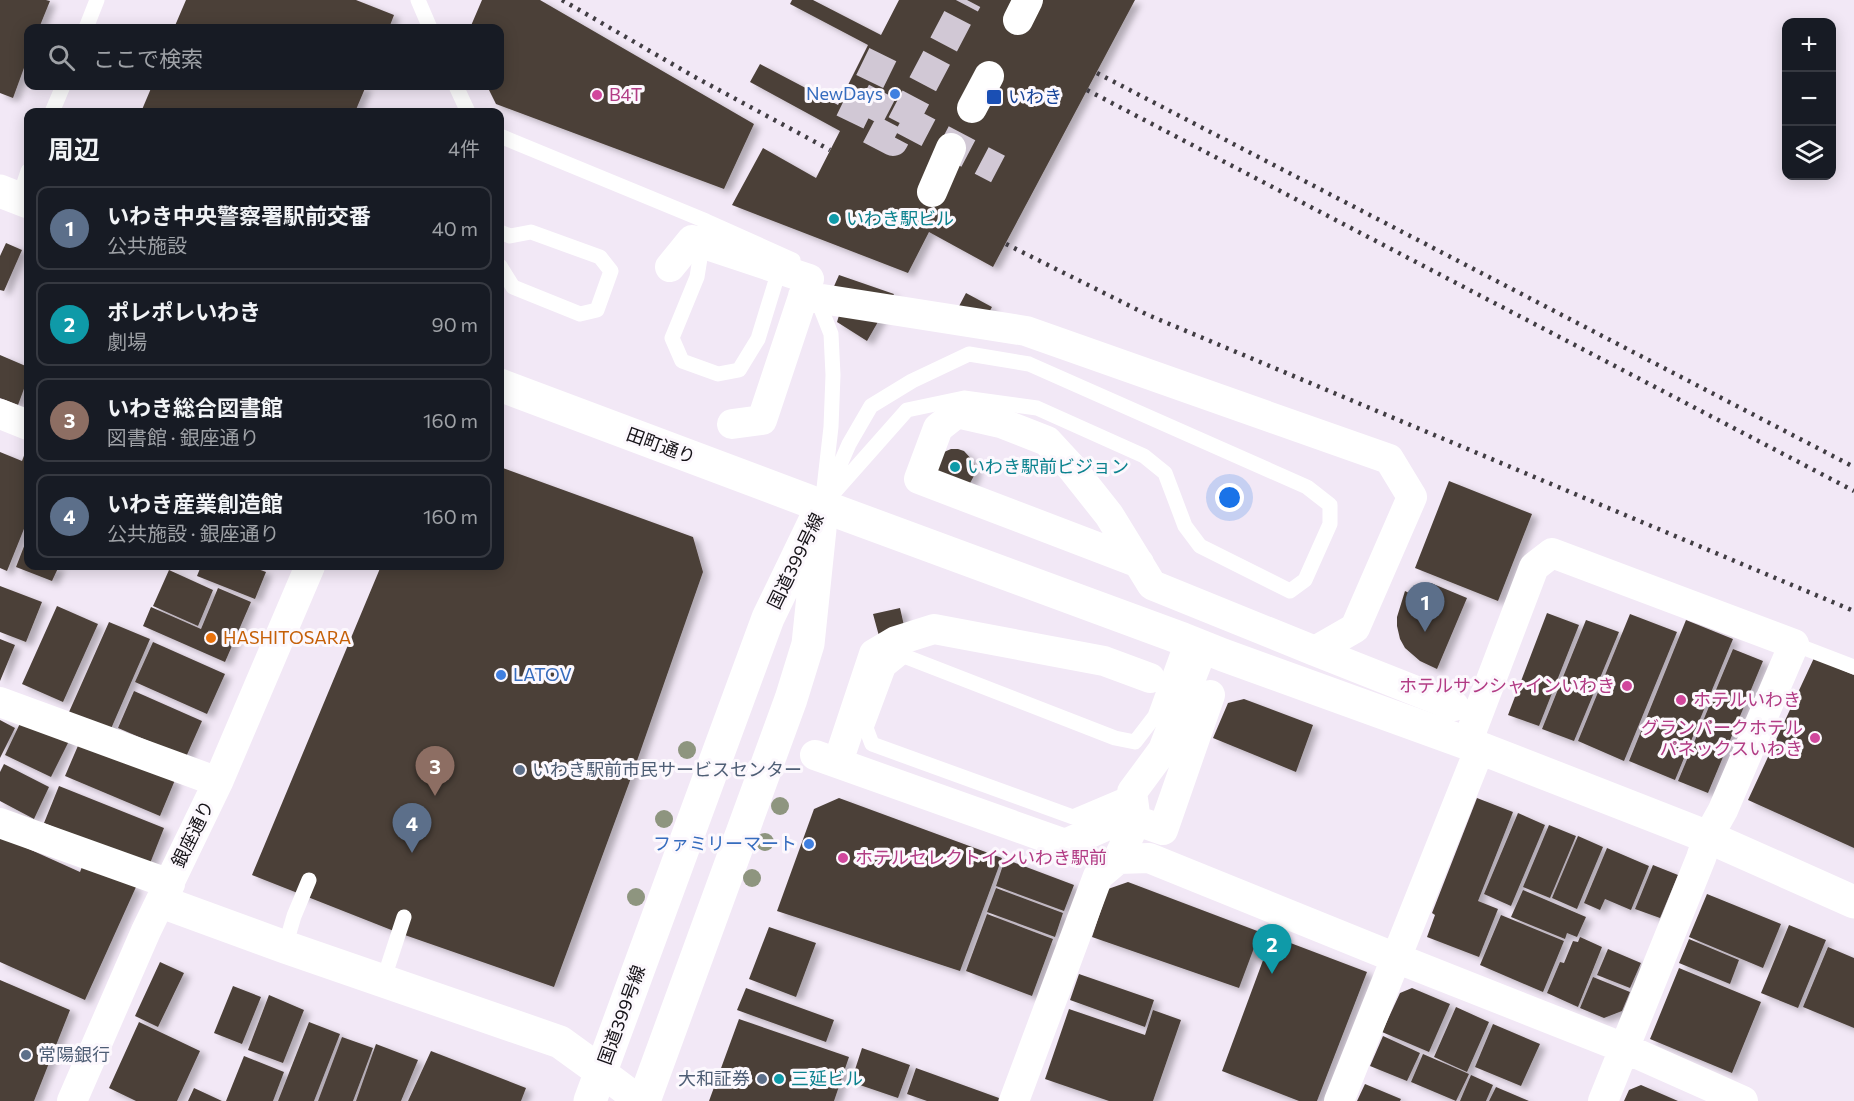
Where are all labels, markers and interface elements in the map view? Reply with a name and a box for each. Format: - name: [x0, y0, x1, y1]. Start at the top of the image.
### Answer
- map controls: [1782, 18, 1836, 180]
- button: +: [1782, 18, 1836, 72]
- search box: [24, 24, 504, 90]
- icon: search: [45, 41, 78, 74]
- text: ここで検索: [93, 45, 203, 72]
- button: −: [1782, 72, 1836, 126]
- place label: NewDays: [806, 82, 883, 104]
- place label: B4T: [609, 83, 642, 105]
- place label: いわき: [1008, 85, 1062, 107]
- marker: NewDays: [888, 87, 902, 101]
- marker: B4T: [590, 88, 604, 102]
- marker: いわき: [985, 88, 1003, 106]
- button: layers: [1782, 126, 1836, 180]
- text: 周辺: [48, 133, 100, 164]
- text: 4件: [448, 136, 480, 160]
- text: いわき中央警察署駅前交番: [107, 202, 371, 229]
- place label: いわき駅ビル: [846, 207, 954, 229]
- marker: いわき駅ビル: [827, 212, 841, 226]
- text: 1: [65, 216, 74, 240]
- text: 40 m: [432, 216, 478, 240]
- text: 公共施設: [107, 233, 187, 257]
- text: ポレポレいわき: [107, 298, 261, 325]
- text: 2: [64, 312, 75, 336]
- text: 90 m: [432, 312, 478, 336]
- text: 劇場: [107, 329, 147, 353]
- text: いわき総合図書館: [107, 394, 283, 421]
- text: 3: [64, 408, 75, 432]
- text: 160 m: [423, 408, 478, 432]
- street label: 田町通り: [624, 422, 699, 468]
- text: 図書館 · 銀座通り: [107, 425, 259, 449]
- place label: いわき駅前ビジョン: [967, 455, 1129, 477]
- marker: いわき駅前ビジョン: [948, 460, 962, 474]
- your location: [1215, 483, 1244, 512]
- text: いわき産業創造館: [107, 490, 283, 517]
- text: 4: [63, 504, 76, 528]
- text: 160 m: [423, 504, 478, 528]
- street label: 国道399号線: [762, 509, 828, 612]
- text: 公共施設 · 銀座通り: [107, 521, 279, 545]
- pin: 1: [1406, 582, 1444, 632]
- place label: HASHITOSARA: [223, 626, 351, 648]
- marker: HASHITOSARA: [204, 631, 218, 645]
- place label: LATOV: [513, 663, 572, 685]
- marker: LATOV: [494, 668, 508, 682]
- place label: ホテルサンシャインいわき: [1399, 674, 1615, 696]
- marker: ホテルサンシャインいわき: [1620, 679, 1634, 693]
- place label: ホテルいわき: [1693, 688, 1801, 710]
- marker: ホテルいわき: [1674, 693, 1688, 707]
- place label: グランパークホテル パネックスいわき: [1641, 716, 1803, 759]
- marker: グランパークホテル パネックスいわき: [1808, 731, 1822, 745]
- pin: 3: [416, 746, 454, 796]
- place label: いわき駅前市民サービスセンター: [532, 758, 802, 780]
- marker: いわき駅前市民サービスセンター: [513, 763, 527, 777]
- street label: 銀座通り: [166, 796, 218, 871]
- pin: 4: [392, 804, 432, 853]
- place label: ファミリーマート: [653, 832, 797, 854]
- marker: ファミリーマート: [802, 837, 816, 851]
- place label: ホテルセレクトインいわき駅前: [855, 846, 1107, 868]
- marker: ホテルセレクトインいわき駅前: [836, 851, 850, 865]
- pin: 2: [1252, 924, 1292, 974]
- street label: 国道399号線: [593, 962, 649, 1067]
- place label: 常陽銀行: [38, 1043, 110, 1065]
- marker: 常陽銀行: [19, 1048, 33, 1062]
- place label: 大和証券: [678, 1067, 750, 1089]
- place label: 三延ビル: [791, 1067, 863, 1089]
- marker: 大和証券: [755, 1072, 769, 1086]
- marker: 三延ビル: [772, 1072, 786, 1086]

